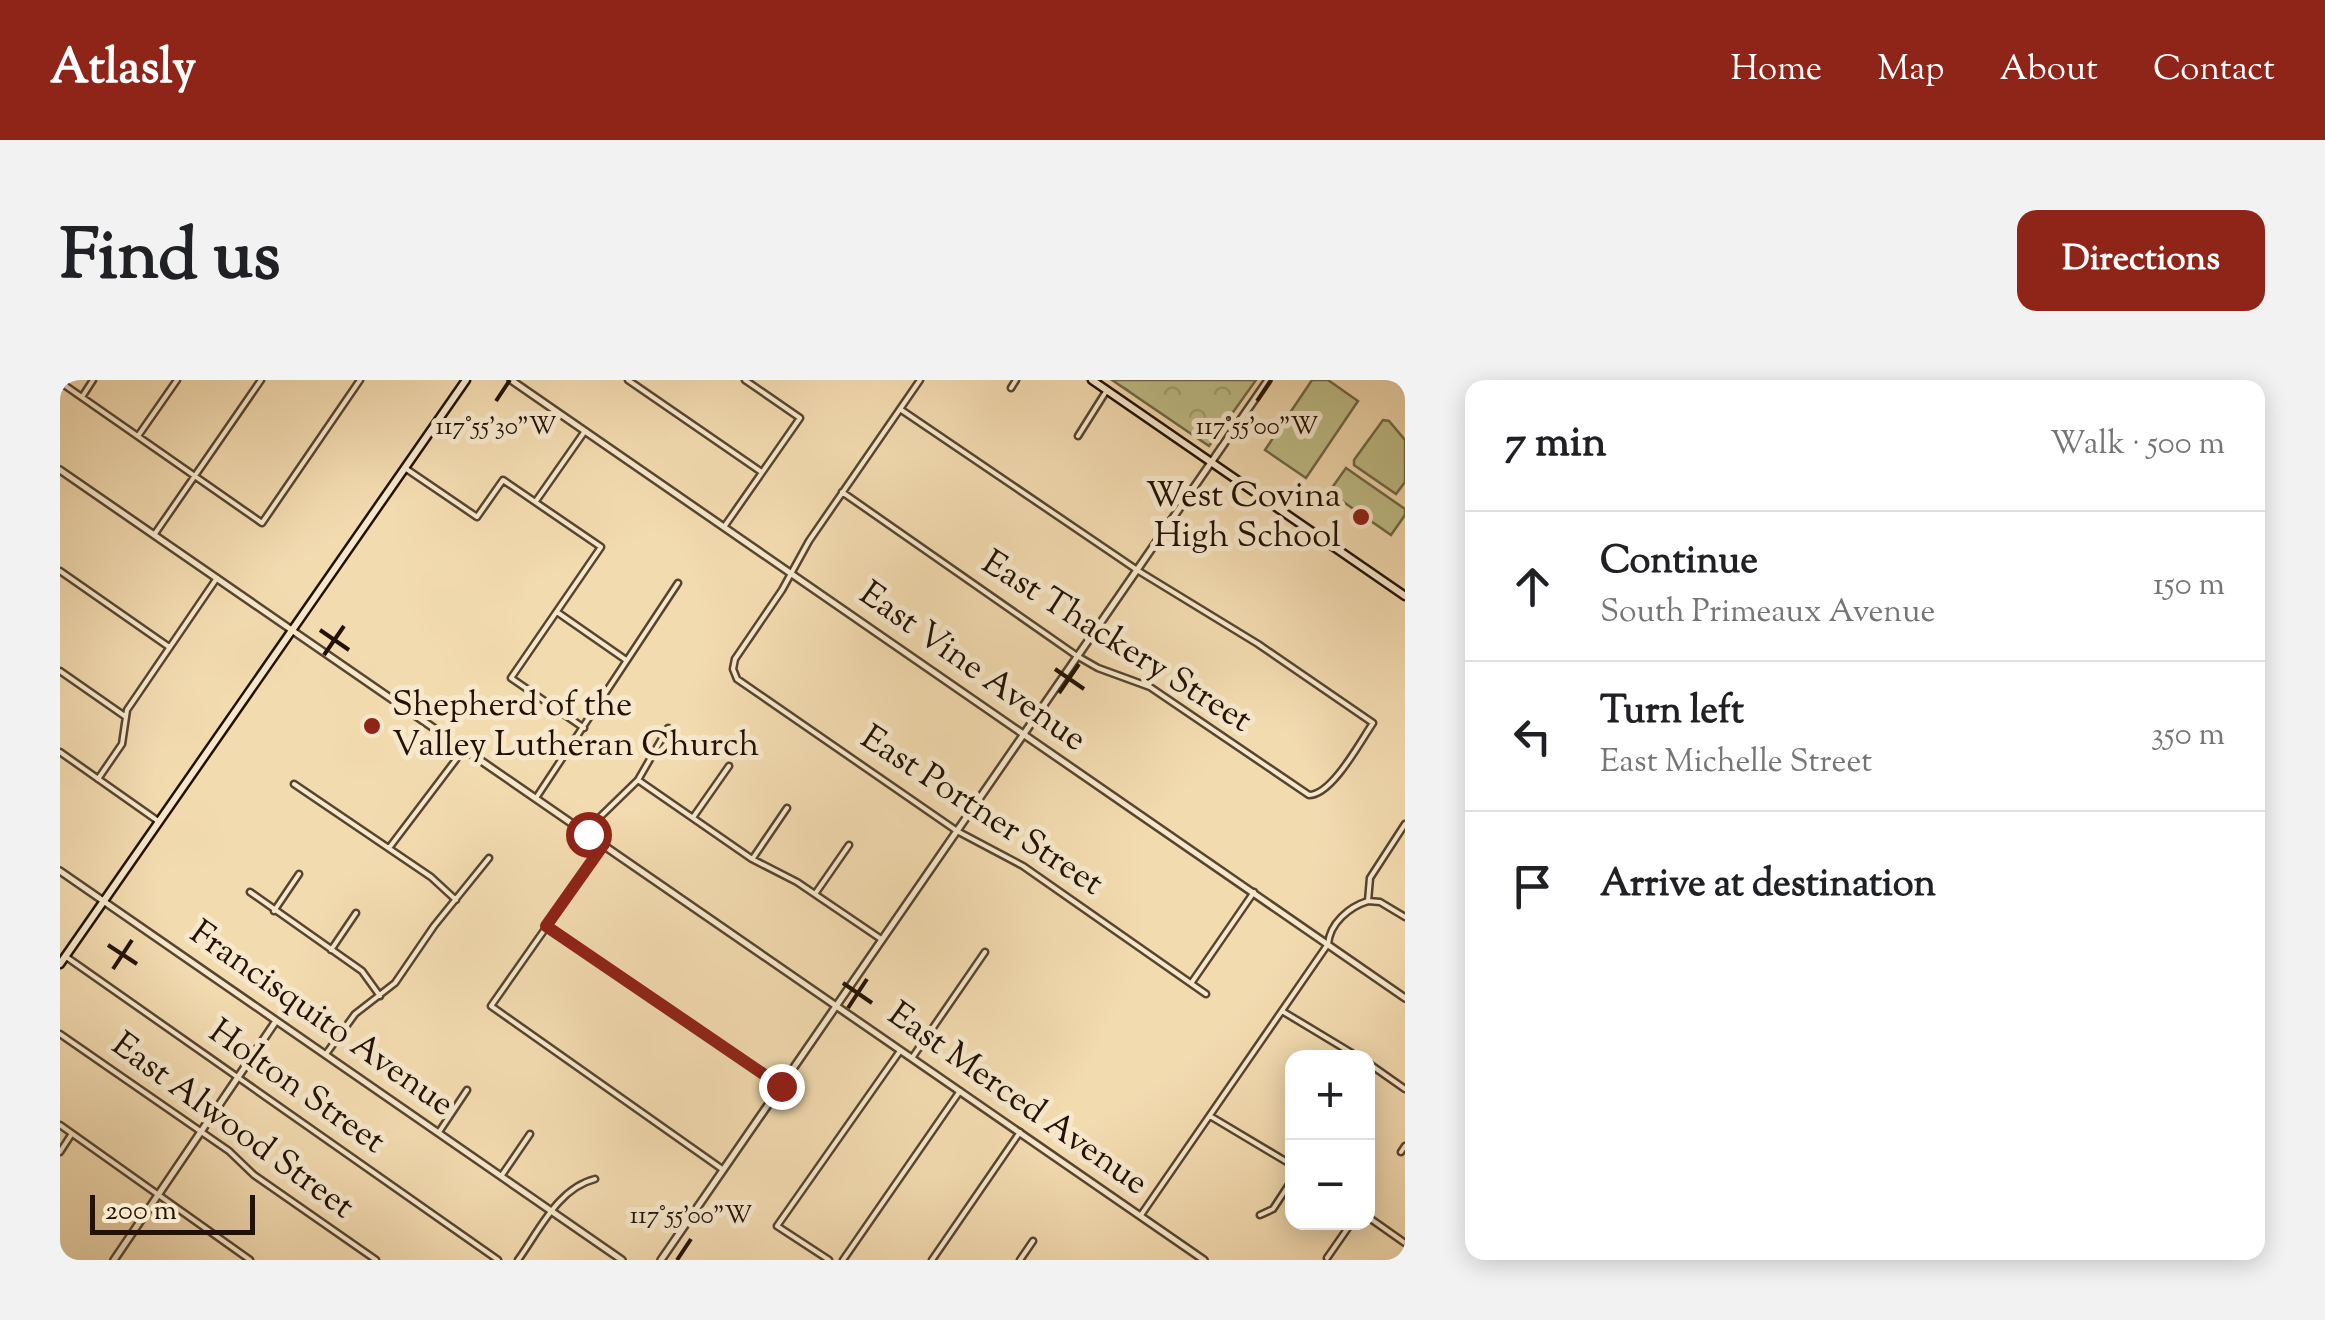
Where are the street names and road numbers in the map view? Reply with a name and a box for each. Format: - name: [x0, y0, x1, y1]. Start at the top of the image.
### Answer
- street label: East Thackery Street: [971, 539, 1261, 747]
- street label: East Vine Avenue: [848, 570, 1096, 766]
- street label: East Portner Street: [849, 714, 1113, 910]
- street label: Francisquito Avenue: [178, 909, 464, 1131]
- street label: East Merced Avenue: [876, 991, 1158, 1209]
- street label: Holton Street: [197, 1008, 395, 1168]
- street label: East Alwood Street: [100, 1021, 364, 1233]

